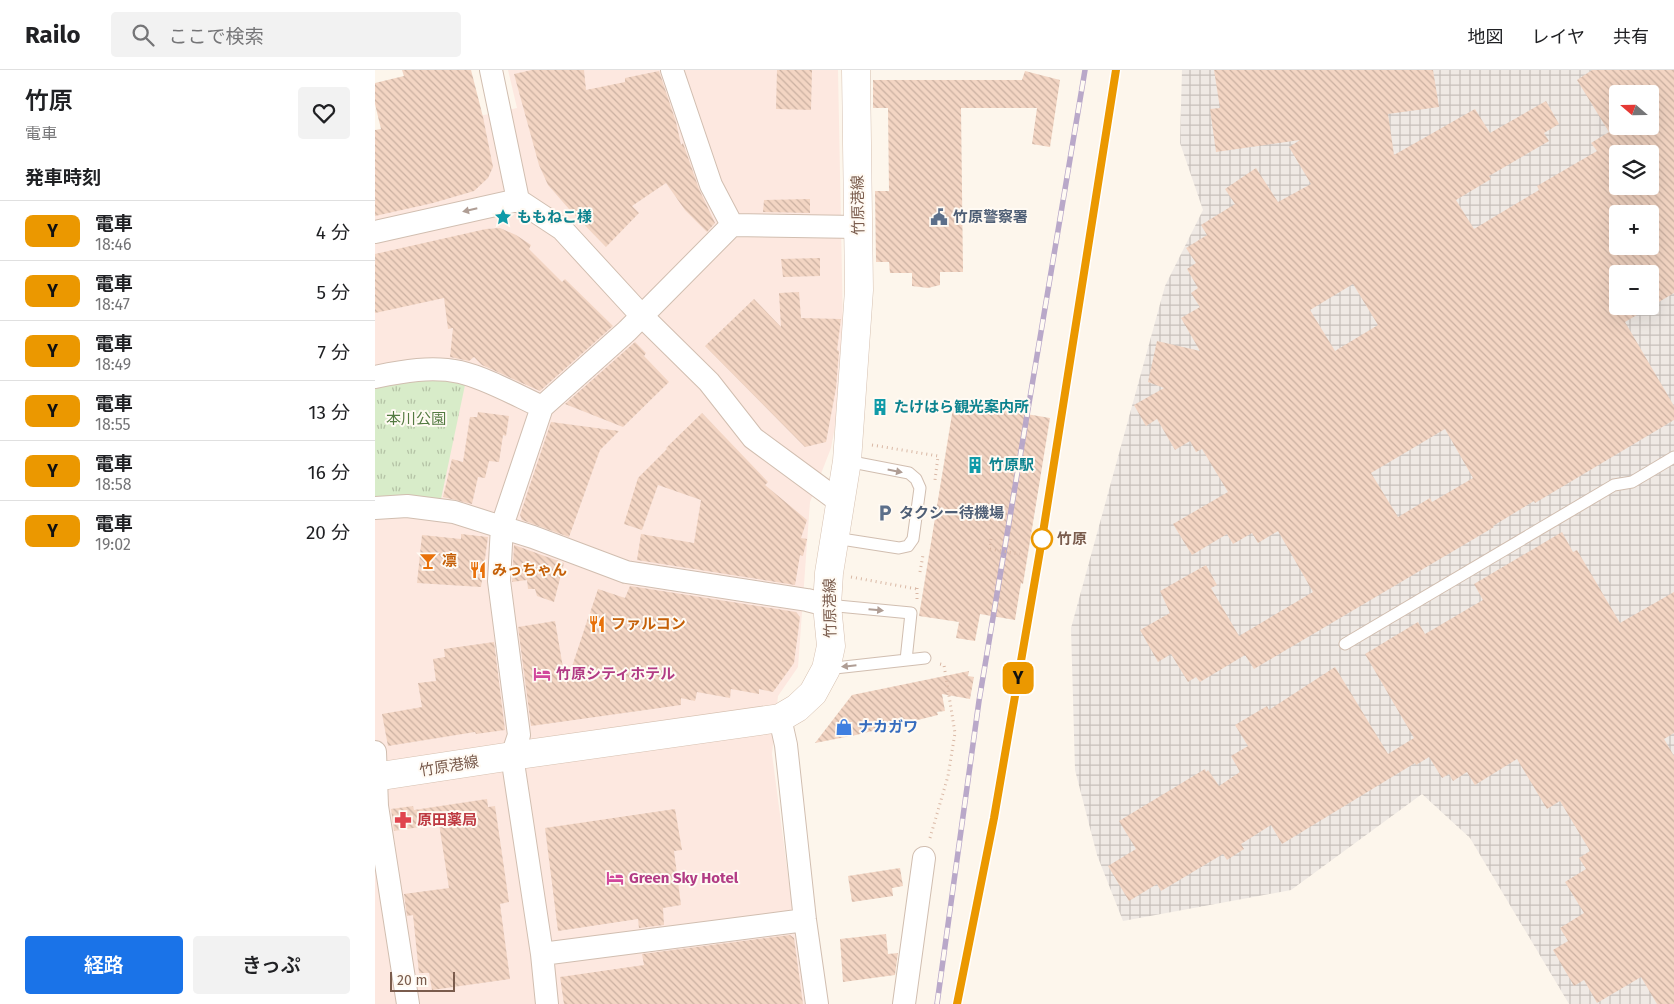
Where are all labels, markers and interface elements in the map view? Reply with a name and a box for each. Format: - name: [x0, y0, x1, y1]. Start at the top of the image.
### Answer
- search box: [111, 12, 461, 57]
- text: Railo: [25, 21, 81, 49]
- icon: search: [129, 21, 157, 49]
- text: ここで検索: [169, 25, 264, 48]
- text: 地図: [1468, 26, 1504, 48]
- text: レイヤ: [1532, 26, 1585, 48]
- text: 共有: [1613, 26, 1649, 48]
- north arrow: [1609, 85, 1659, 135]
- map controls: [1609, 85, 1659, 315]
- text: 竹原: [25, 87, 73, 115]
- button: heart: [298, 87, 350, 139]
- text: 電車: [25, 124, 57, 143]
- button: layers: [1609, 145, 1659, 195]
- text: 発車時刻: [25, 166, 101, 189]
- street label: 竹原港線: [848, 175, 868, 235]
- button: +: [1609, 205, 1659, 255]
- one-way arrow: [463, 206, 478, 214]
- place icon: ももねこ様: [493, 207, 513, 227]
- public building icon: 竹原警察署: [929, 207, 949, 227]
- place label: ももねこ様: [517, 208, 592, 226]
- place label: 竹原警察署: [953, 208, 1028, 226]
- text: 電車: [95, 212, 133, 235]
- text: Y: [47, 220, 58, 242]
- text: 4 分: [316, 221, 350, 244]
- text: 18:46: [95, 235, 132, 254]
- button: −: [1609, 265, 1659, 315]
- text: 電車: [95, 272, 133, 295]
- text: Y: [47, 280, 58, 302]
- text: 5 分: [316, 281, 350, 304]
- text: 18:47: [95, 295, 130, 314]
- text: 電車: [95, 332, 133, 355]
- text: Y: [47, 340, 58, 362]
- text: 7 分: [318, 341, 350, 364]
- text: 18:49: [95, 355, 131, 374]
- text: 電車: [95, 392, 133, 415]
- building icon: たけはら観光案内所: [870, 397, 890, 417]
- place label: たけはら観光案内所: [894, 398, 1029, 416]
- text: Y: [47, 400, 58, 422]
- text: 13 分: [308, 401, 350, 424]
- park label: 本川公園: [386, 410, 446, 428]
- text: 18:55: [95, 415, 131, 434]
- text: 電車: [95, 452, 133, 475]
- building icon: 竹原駅: [965, 455, 985, 475]
- place label: 竹原駅: [989, 456, 1034, 474]
- text: Y: [47, 460, 58, 482]
- text: 16 分: [308, 461, 350, 484]
- one-way arrow: [888, 467, 904, 475]
- text: 18:58: [95, 475, 131, 494]
- parking icon: タクシー待機場: [875, 503, 895, 523]
- place label: タクシー待機場: [899, 504, 1004, 522]
- text: 電車: [95, 512, 133, 535]
- text: Y: [47, 520, 58, 542]
- text: 20 分: [306, 521, 350, 544]
- marker: 竹原: [1031, 528, 1053, 550]
- place label: 竹原: [1057, 530, 1087, 548]
- text: 19:02: [95, 535, 131, 554]
- bar icon: 凛: [418, 551, 438, 571]
- place label: 凛: [442, 552, 457, 570]
- restaurant icon: みっちゃん: [468, 560, 488, 580]
- place label: みっちゃん: [492, 561, 567, 579]
- street label: 竹原港線: [820, 578, 840, 638]
- one-way arrow: [868, 606, 884, 614]
- restaurant icon: ファルコン: [587, 614, 607, 634]
- place label: ファルコン: [611, 615, 686, 633]
- one-way arrow: [840, 662, 856, 670]
- line badge: Y: [1002, 662, 1034, 694]
- hotel icon: 竹原シティホテル: [532, 664, 552, 684]
- place label: 竹原シティホテル: [556, 665, 675, 683]
- text: Y: [1013, 667, 1023, 689]
- shop icon: ナカガワ: [834, 717, 854, 737]
- place label: ナカガワ: [858, 718, 918, 736]
- street label: 竹原港線: [418, 752, 480, 780]
- pharmacy icon: 原田薬局: [393, 810, 413, 830]
- place label: 原田薬局: [417, 811, 477, 829]
- hotel icon: Green Sky Hotel: [605, 868, 625, 888]
- place label: Green Sky Hotel: [629, 869, 739, 887]
- button: 経路: [25, 936, 183, 994]
- button: きっぷ: [193, 936, 350, 994]
- scale bar: [390, 969, 455, 992]
- text: 20 m: [397, 972, 427, 989]

